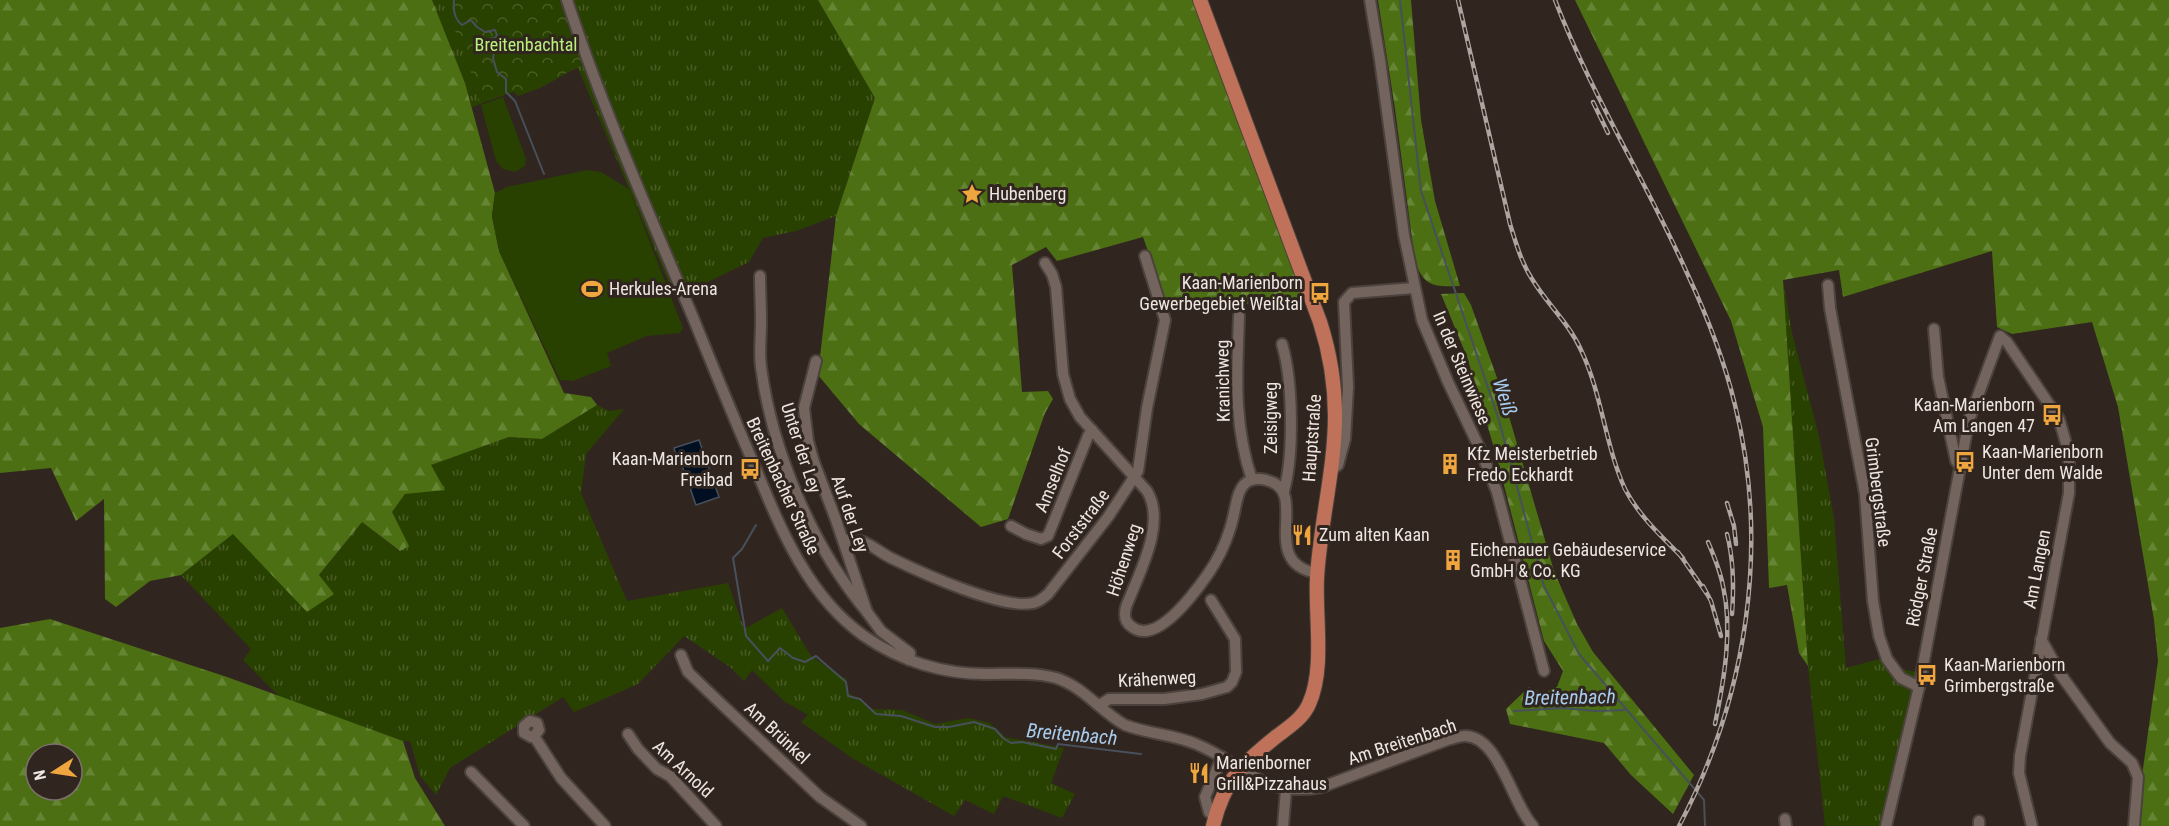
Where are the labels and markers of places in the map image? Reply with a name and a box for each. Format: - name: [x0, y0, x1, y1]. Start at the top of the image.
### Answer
- place icon: Hubenberg: [960, 182, 984, 206]
- place label: Hubenberg: [989, 183, 1066, 204]
- place label: Kaan-Marienborn Gewerbegebiet Weißtal: [1139, 272, 1303, 314]
- sports icon: Herkules-Arena: [580, 277, 604, 301]
- place label: Herkules-Arena: [609, 278, 718, 299]
- bus stop icon: Kaan-Marienborn Gewerbegebiet Weißtal: [1308, 281, 1332, 305]
- place label: Kaan-Marienborn Am Langen 47: [1914, 394, 2035, 436]
- bus stop icon: Kaan-Marienborn Am Langen 47: [2040, 403, 2064, 427]
- place label: Kaan-Marienborn Unter dem Walde: [1982, 441, 2103, 483]
- place label: Kfz Meisterbetrieb Fredo Eckhardt: [1467, 443, 1598, 485]
- place label: Kaan-Marienborn Freibad: [612, 448, 733, 490]
- bus stop icon: Kaan-Marienborn Unter dem Walde: [1953, 450, 1977, 474]
- building icon: Kfz Meisterbetrieb Fredo Eckhardt: [1438, 452, 1462, 476]
- bus stop icon: Kaan-Marienborn Freibad: [738, 457, 762, 481]
- restaurant icon: Zum alten Kaan: [1290, 523, 1314, 547]
- place label: Zum alten Kaan: [1319, 524, 1430, 545]
- place label: Eichenauer Gebäudeservice GmbH & Co. KG: [1470, 539, 1666, 581]
- building icon: Eichenauer Gebäudeservice GmbH & Co. KG: [1441, 548, 1465, 572]
- place label: Kaan-Marienborn Grimbergstraße: [1944, 654, 2065, 696]
- bus stop icon: Kaan-Marienborn Grimbergstraße: [1915, 663, 1939, 687]
- place label: Marienborner Grill&Pizzahaus: [1216, 752, 1327, 794]
- restaurant icon: Marienborner Grill&Pizzahaus: [1187, 761, 1211, 785]

